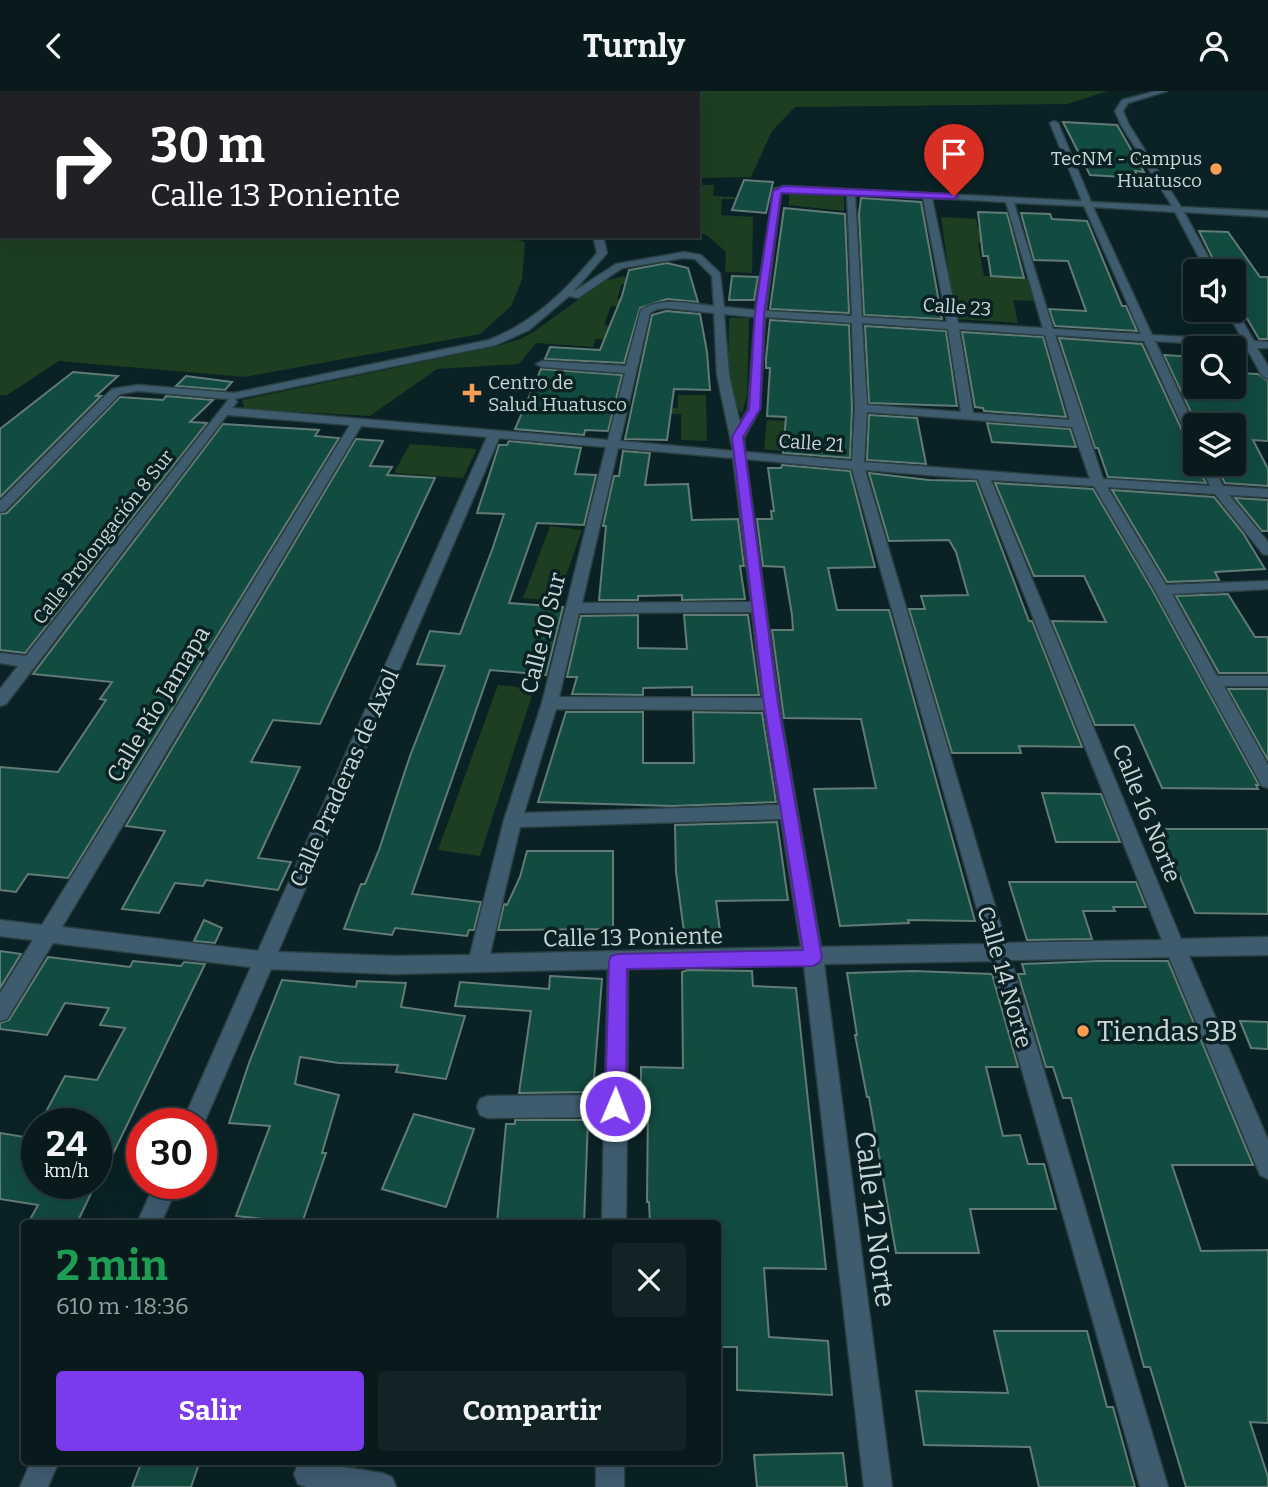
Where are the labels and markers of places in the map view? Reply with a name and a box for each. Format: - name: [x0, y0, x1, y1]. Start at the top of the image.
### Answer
- pin: [924, 124, 984, 196]
- place label: TecNM - Campus Huatusco: [1051, 147, 1202, 192]
- marker: TecNM - Campus Huatusco: [1208, 161, 1224, 177]
- place label: Centro de Salud Huatusco: [488, 371, 627, 416]
- marker: Centro de Salud Huatusco: [462, 383, 482, 403]
- place label: Tiendas 3B: [1097, 1015, 1238, 1048]
- marker: Tiendas 3B: [1075, 1023, 1091, 1039]

